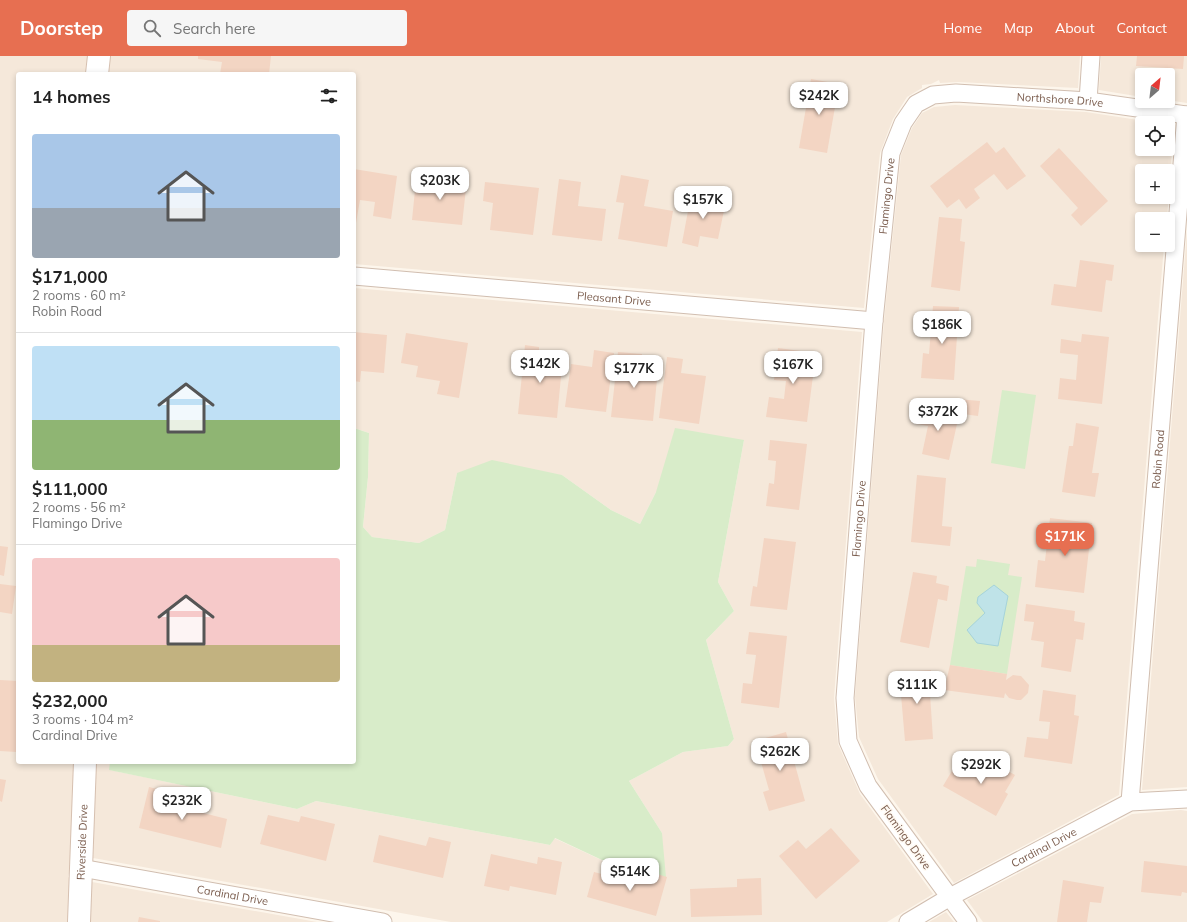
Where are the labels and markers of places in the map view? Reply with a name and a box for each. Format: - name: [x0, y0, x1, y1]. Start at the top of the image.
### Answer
- pin: $242K: [791, 82, 847, 116]
- pin: $203K: [412, 167, 468, 201]
- pin: $157K: [675, 186, 731, 220]
- pin: $186K: [914, 311, 970, 345]
- pin: $142K: [512, 350, 568, 384]
- pin: $167K: [765, 351, 821, 385]
- pin: $177K: [606, 355, 662, 389]
- pin: $372K: [910, 398, 966, 432]
- pin: $171K: [1037, 523, 1093, 557]
- pin: $111K: [889, 671, 945, 705]
- pin: $262K: [752, 738, 808, 772]
- pin: $292K: [953, 751, 1009, 785]
- pin: $232K: [154, 787, 210, 821]
- pin: $514K: [602, 858, 658, 892]

